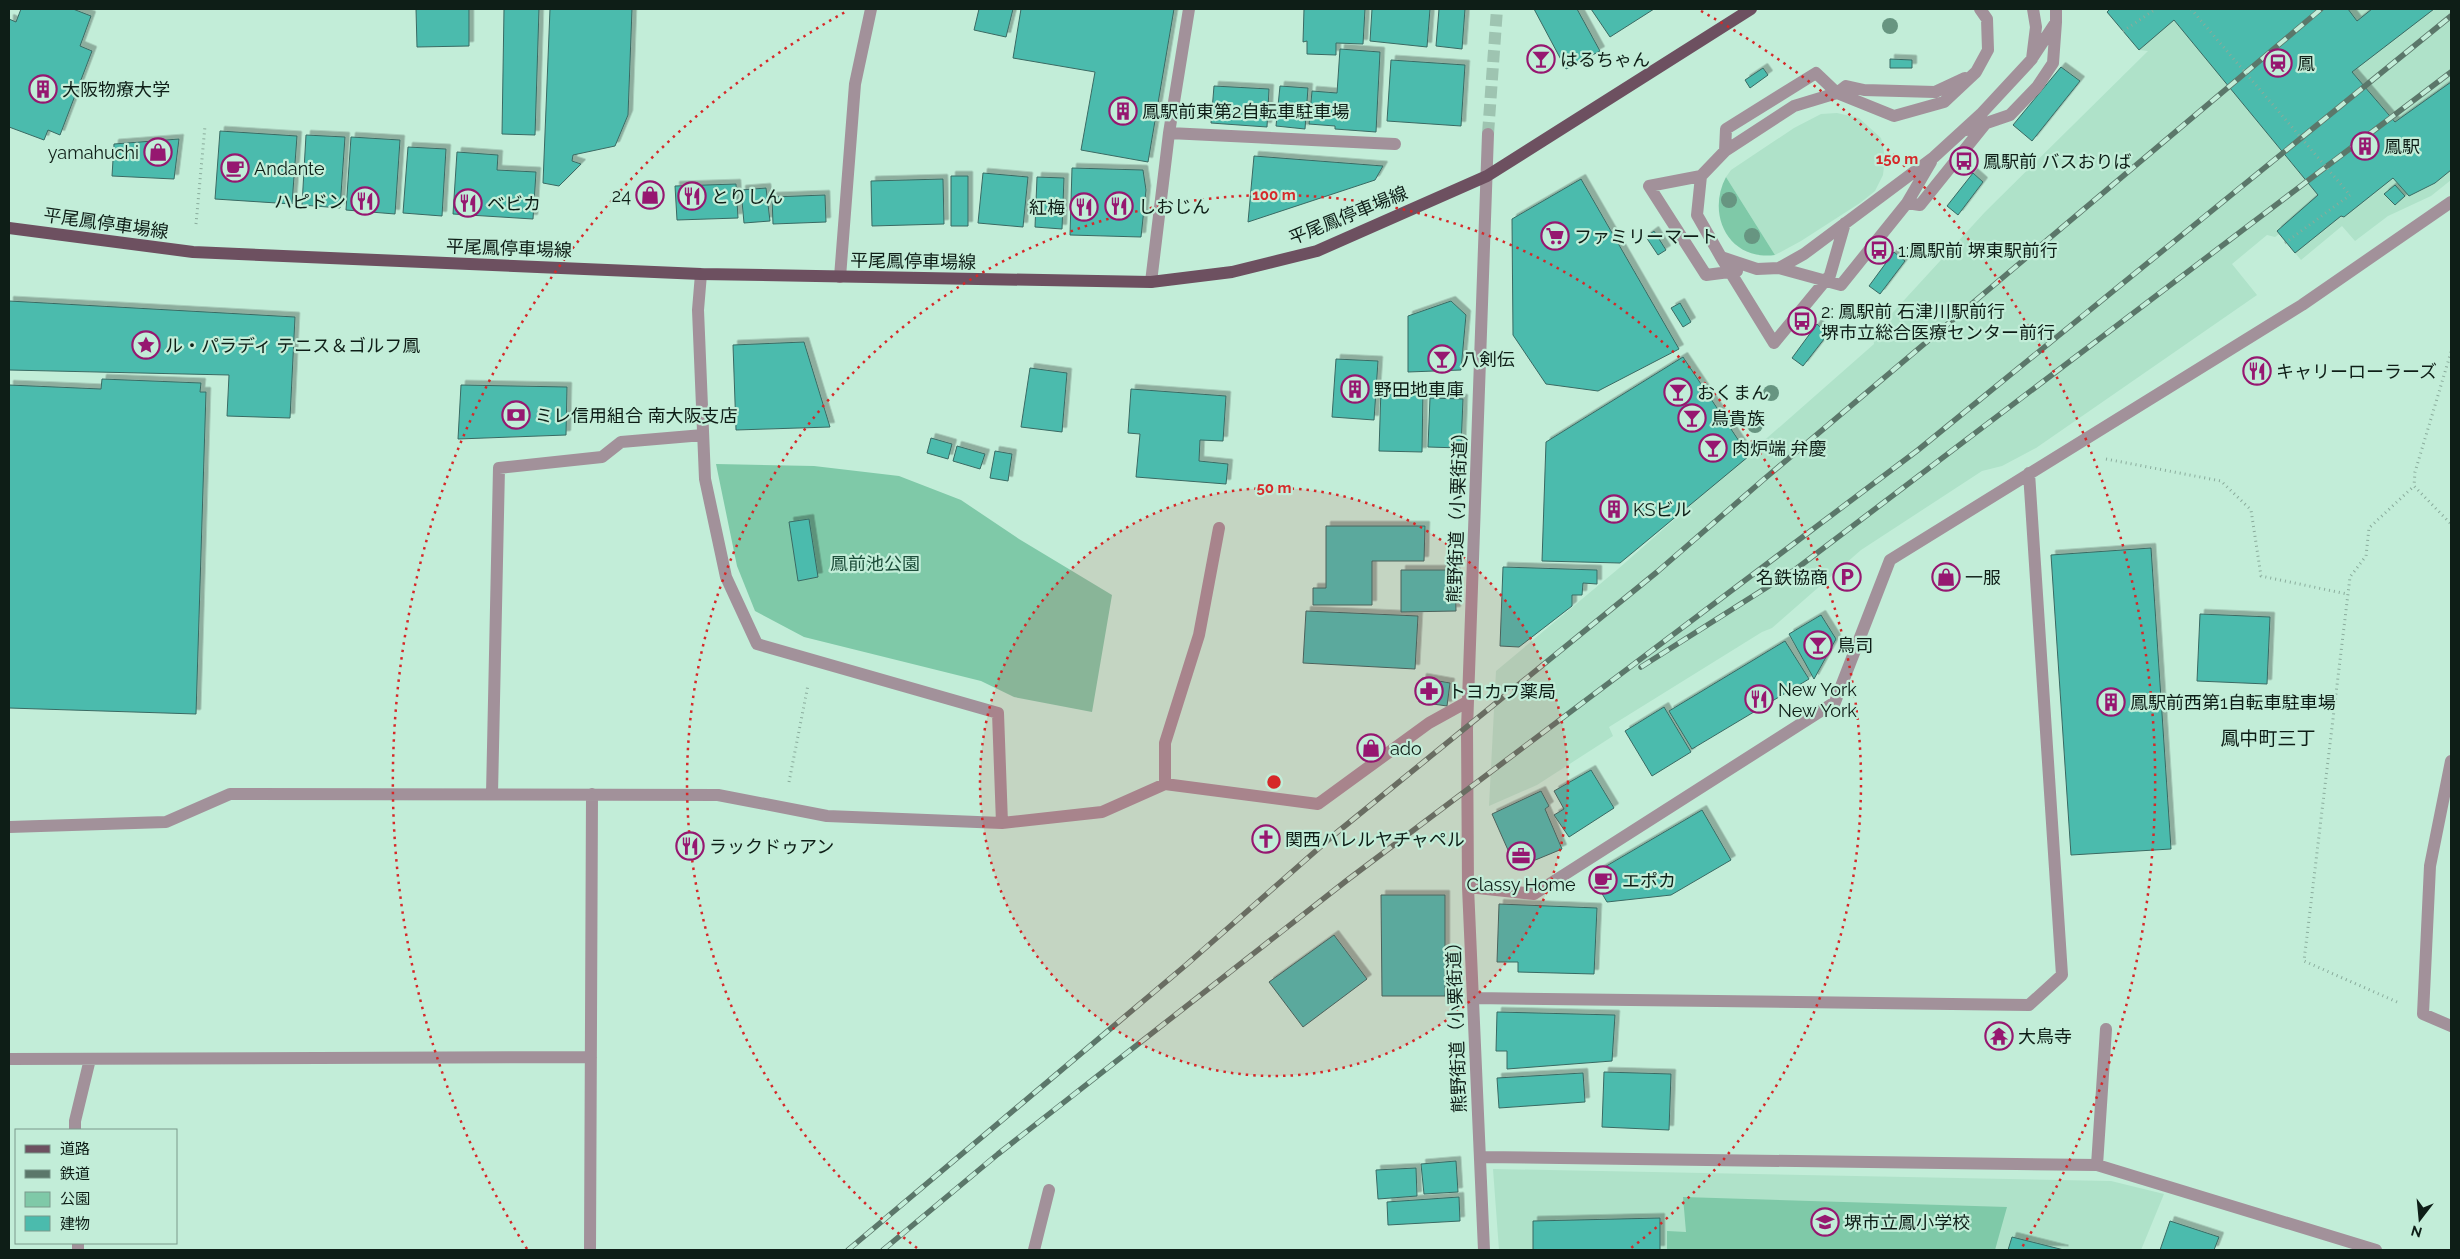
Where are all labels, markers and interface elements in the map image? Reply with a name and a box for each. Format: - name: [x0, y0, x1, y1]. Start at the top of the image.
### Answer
- bar icon: はるちゃん: [1526, 44, 1556, 74]
- station icon: 鳳: [2263, 48, 2293, 78]
- place label: はるちゃん: [1560, 49, 1650, 70]
- place label: 鳳: [2297, 53, 2315, 74]
- building icon: 大阪物療大学: [28, 74, 58, 104]
- place label: 大阪物療大学: [62, 79, 170, 100]
- building icon: 鳳駅前東第2自転車駐車場: [1108, 96, 1138, 126]
- place label: 鳳駅前東第2自転車駐車場: [1142, 101, 1349, 122]
- building icon: 鳳駅: [2350, 131, 2380, 161]
- place label: 鳳駅: [2384, 136, 2420, 157]
- shop icon: yamahuchi: [143, 137, 173, 167]
- place label: yamahuchi: [48, 142, 139, 163]
- bus stop icon: 鳳駅前 バスおりば: [1949, 146, 1979, 176]
- text: 150 m: [1876, 150, 1918, 168]
- place label: 鳳駅前 バスおりば: [1983, 151, 2132, 172]
- cafe icon: Andante: [220, 153, 250, 183]
- place label: Andante: [254, 158, 325, 179]
- shop icon: 24: [635, 180, 665, 210]
- restaurant icon: とりしん: [677, 181, 707, 211]
- street label: 平尾鳳停車場線: [1286, 182, 1410, 248]
- place label: 24: [612, 185, 631, 206]
- restaurant icon: ハピドン: [350, 186, 380, 216]
- place label: とりしん: [711, 186, 783, 207]
- text: 100 m: [1252, 186, 1296, 204]
- restaurant icon: ベビカ: [453, 188, 483, 218]
- place label: ハピドン: [274, 191, 346, 212]
- restaurant icon: しおじん: [1104, 191, 1134, 221]
- restaurant icon: 紅梅: [1069, 192, 1099, 222]
- place label: ベビカ: [487, 193, 541, 214]
- place label: しおじん: [1138, 196, 1210, 217]
- place label: 紅梅: [1029, 197, 1065, 218]
- street label: 平尾鳳停車場線: [42, 204, 170, 242]
- supermarket icon: ファミリーマート: [1540, 221, 1570, 251]
- place label: ファミリーマート: [1574, 226, 1718, 247]
- street label: 平尾鳳停車場線: [446, 235, 572, 261]
- bus stop icon: 1:鳳駅前 堺東駅前行: [1864, 235, 1894, 265]
- place label: 1:鳳駅前 堺東駅前行: [1898, 240, 2058, 261]
- street label: 平尾鳳停車場線: [850, 249, 976, 273]
- place label: 2: 鳳駅前 石津川駅前行 堺市立総合医療センター前行: [1821, 301, 2055, 343]
- bus stop icon: 2: 鳳駅前 石津川駅前行 堺市立総合医療センター前行: [1787, 306, 1817, 336]
- place icon: ル・パラディ テニス＆ゴルフ鳳: [131, 330, 161, 360]
- place label: ル・パラディ テニス＆ゴルフ鳳: [165, 335, 420, 356]
- bar icon: 八剣伝: [1427, 344, 1457, 374]
- place label: 八剣伝: [1461, 349, 1515, 370]
- restaurant icon: キャリーローラーズ: [2242, 356, 2272, 386]
- place label: キャリーローラーズ: [2276, 361, 2437, 382]
- building icon: 野田地車庫: [1340, 374, 1370, 404]
- bar icon: おくまん: [1663, 377, 1693, 407]
- place label: 野田地車庫: [1374, 379, 1464, 400]
- place label: おくまん: [1697, 382, 1769, 403]
- bank icon: ミレ信用組合 南大阪支店: [501, 400, 531, 430]
- bar icon: 鳥貴族: [1677, 403, 1707, 433]
- place label: ミレ信用組合 南大阪支店: [535, 405, 738, 426]
- place label: 鳥貴族: [1711, 408, 1765, 429]
- street label: 熊野街道（小栗街道）: [1443, 423, 1471, 603]
- bar icon: 肉炉端 弁慶: [1698, 433, 1728, 463]
- place label: 肉炉端 弁慶: [1732, 438, 1827, 459]
- text: 50 m: [1256, 479, 1292, 497]
- building icon: KSビル: [1599, 494, 1629, 524]
- place label: KSビル: [1633, 499, 1692, 520]
- park label: 鳳前池公園: [830, 553, 920, 574]
- parking icon: 名鉄協商: [1832, 562, 1862, 592]
- shop icon: 一服: [1931, 562, 1961, 592]
- place label: 名鉄協商: [1756, 567, 1828, 588]
- place label: 一服: [1965, 567, 2001, 588]
- bar icon: 鳥司: [1803, 630, 1833, 660]
- place label: 鳥司: [1837, 635, 1873, 656]
- pharmacy icon: トヨカワ薬局: [1414, 676, 1444, 706]
- place label: New York New York: [1778, 679, 1857, 721]
- place label: トヨカワ薬局: [1448, 681, 1556, 702]
- restaurant icon: New York New York: [1744, 684, 1774, 714]
- building icon: 鳳駅前西第1自転車駐車場: [2096, 687, 2126, 717]
- place label: 鳳駅前西第1自転車駐車場: [2130, 692, 2336, 713]
- district label: 鳳中町三丁: [2220, 727, 2316, 749]
- shop icon: ado: [1356, 733, 1386, 763]
- place label: ado: [1390, 738, 1422, 759]
- centre of rings: [1265, 773, 1283, 791]
- church icon: 関西ハレルヤチャペル: [1251, 824, 1281, 854]
- place label: 関西ハレルヤチャペル: [1285, 829, 1465, 850]
- restaurant icon: ラックドゥアン: [675, 831, 705, 861]
- place label: ラックドゥアン: [709, 836, 834, 857]
- office icon: Classy Home: [1506, 841, 1536, 871]
- cafe icon: エポカ: [1588, 865, 1618, 895]
- place label: エポカ: [1622, 870, 1676, 891]
- place label: Classy Home: [1466, 874, 1576, 895]
- street label: 熊野街道（小栗街道）: [1442, 933, 1470, 1113]
- temple icon: 大鳥寺: [1984, 1021, 2014, 1051]
- place label: 大鳥寺: [2018, 1026, 2072, 1047]
- legend: [15, 1129, 178, 1244]
- text: 道路: [60, 1140, 90, 1158]
- text: 鉄道: [60, 1165, 90, 1183]
- text: 公園: [60, 1190, 90, 1208]
- north arrow: [2395, 1194, 2445, 1244]
- school or university icon: 堺市立鳳小学校: [1810, 1207, 1840, 1237]
- place label: 堺市立鳳小学校: [1844, 1212, 1970, 1233]
- text: 建物: [60, 1215, 90, 1233]
- text: N: [2409, 1222, 2424, 1241]

